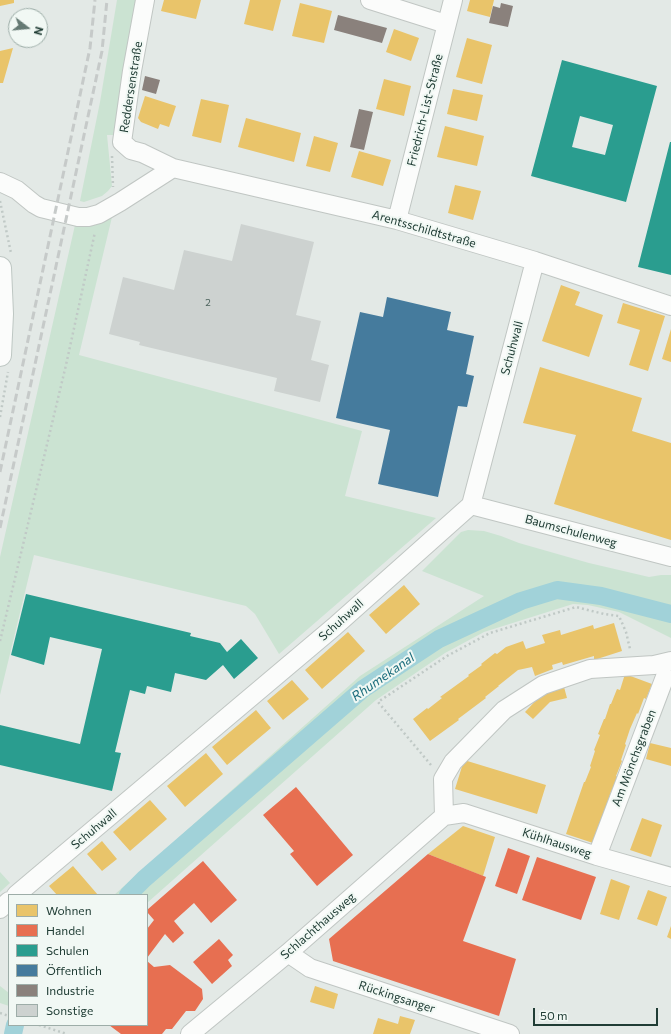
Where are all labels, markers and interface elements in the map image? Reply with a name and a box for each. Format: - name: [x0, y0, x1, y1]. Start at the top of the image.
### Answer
- north arrow: [8, 8, 48, 48]
- text: N: [32, 25, 46, 37]
- street label: Reddersenstraße: [117, 40, 145, 134]
- street label: Friedrich-List-Straße: [404, 52, 446, 168]
- street label: Arentsschildtstraße: [370, 207, 478, 251]
- house number: 2: [205, 297, 211, 309]
- street label: Schuhwall: [498, 320, 526, 376]
- street label: Baumschulenweg: [523, 512, 619, 550]
- street label: Schuhwall: [316, 596, 366, 644]
- water label: Rhumekanal: [349, 650, 417, 704]
- street label: Am Mönchsgraben: [609, 708, 659, 808]
- street label: Schuhwall: [68, 806, 120, 852]
- street label: Kühlhausweg: [521, 825, 593, 861]
- street label: Schlachthausweg: [278, 890, 358, 962]
- legend: [8, 894, 148, 1026]
- text: Wohnen: [46, 903, 92, 917]
- text: Handel: [46, 923, 84, 937]
- text: Schulen: [46, 943, 89, 957]
- text: Öffentlich: [46, 963, 102, 977]
- street label: Rückingsanger: [357, 978, 437, 1016]
- text: Industrie: [46, 983, 94, 997]
- scale bar: [535, 1000, 660, 1026]
- text: Sonstige: [46, 1003, 93, 1017]
- text: 50 m: [540, 1008, 568, 1022]

